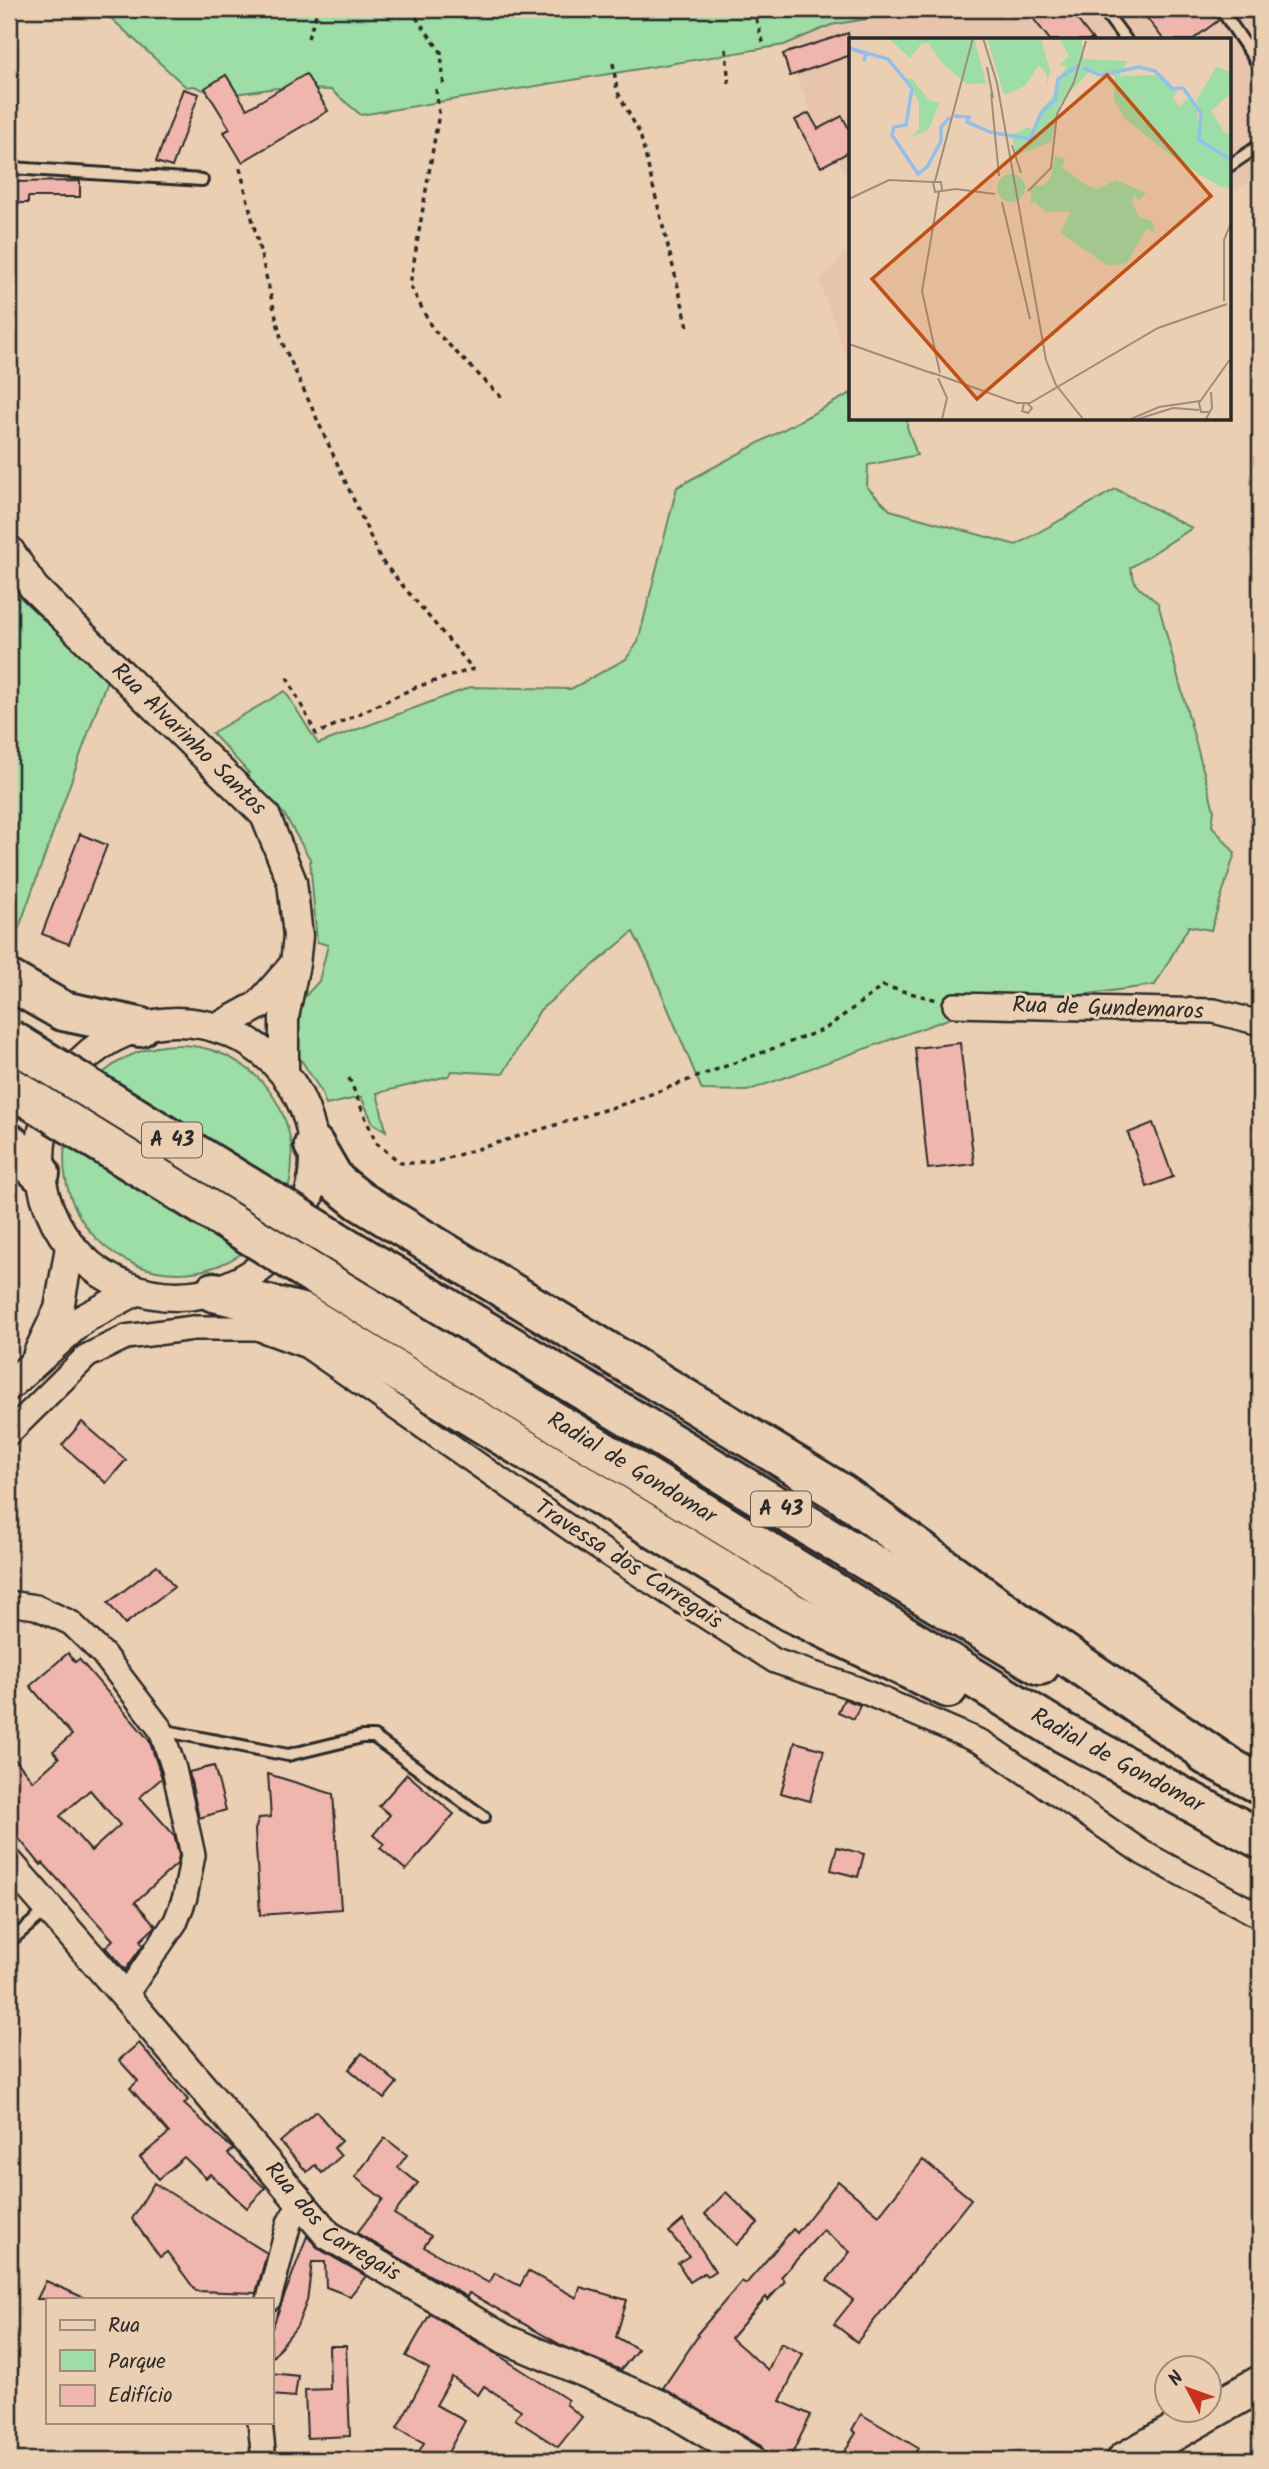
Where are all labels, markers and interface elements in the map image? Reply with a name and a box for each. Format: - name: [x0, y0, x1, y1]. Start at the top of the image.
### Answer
- inset map: [849, 38, 1230, 420]
- street label: Rua Alvarinho Santos: [102, 655, 275, 825]
- street label: Rua de Gundemaros: [1012, 988, 1205, 1030]
- road number: A 43: [142, 1122, 202, 1158]
- street label: Radial de Gondomar: [540, 1403, 725, 1535]
- street label: Travessa dos Carregais: [527, 1490, 730, 1640]
- road number: A 43: [751, 1492, 811, 1526]
- street label: Radial de Gondomar: [1023, 1699, 1212, 1824]
- street label: Rua dos Carregais: [255, 2154, 407, 2292]
- legend: [46, 2298, 273, 2424]
- text: Rua: [108, 2310, 140, 2343]
- text: Parque: [108, 2346, 166, 2379]
- north arrow: [1154, 2354, 1224, 2424]
- text: N: [1161, 2365, 1192, 2394]
- text: Edifício: [108, 2380, 173, 2413]

